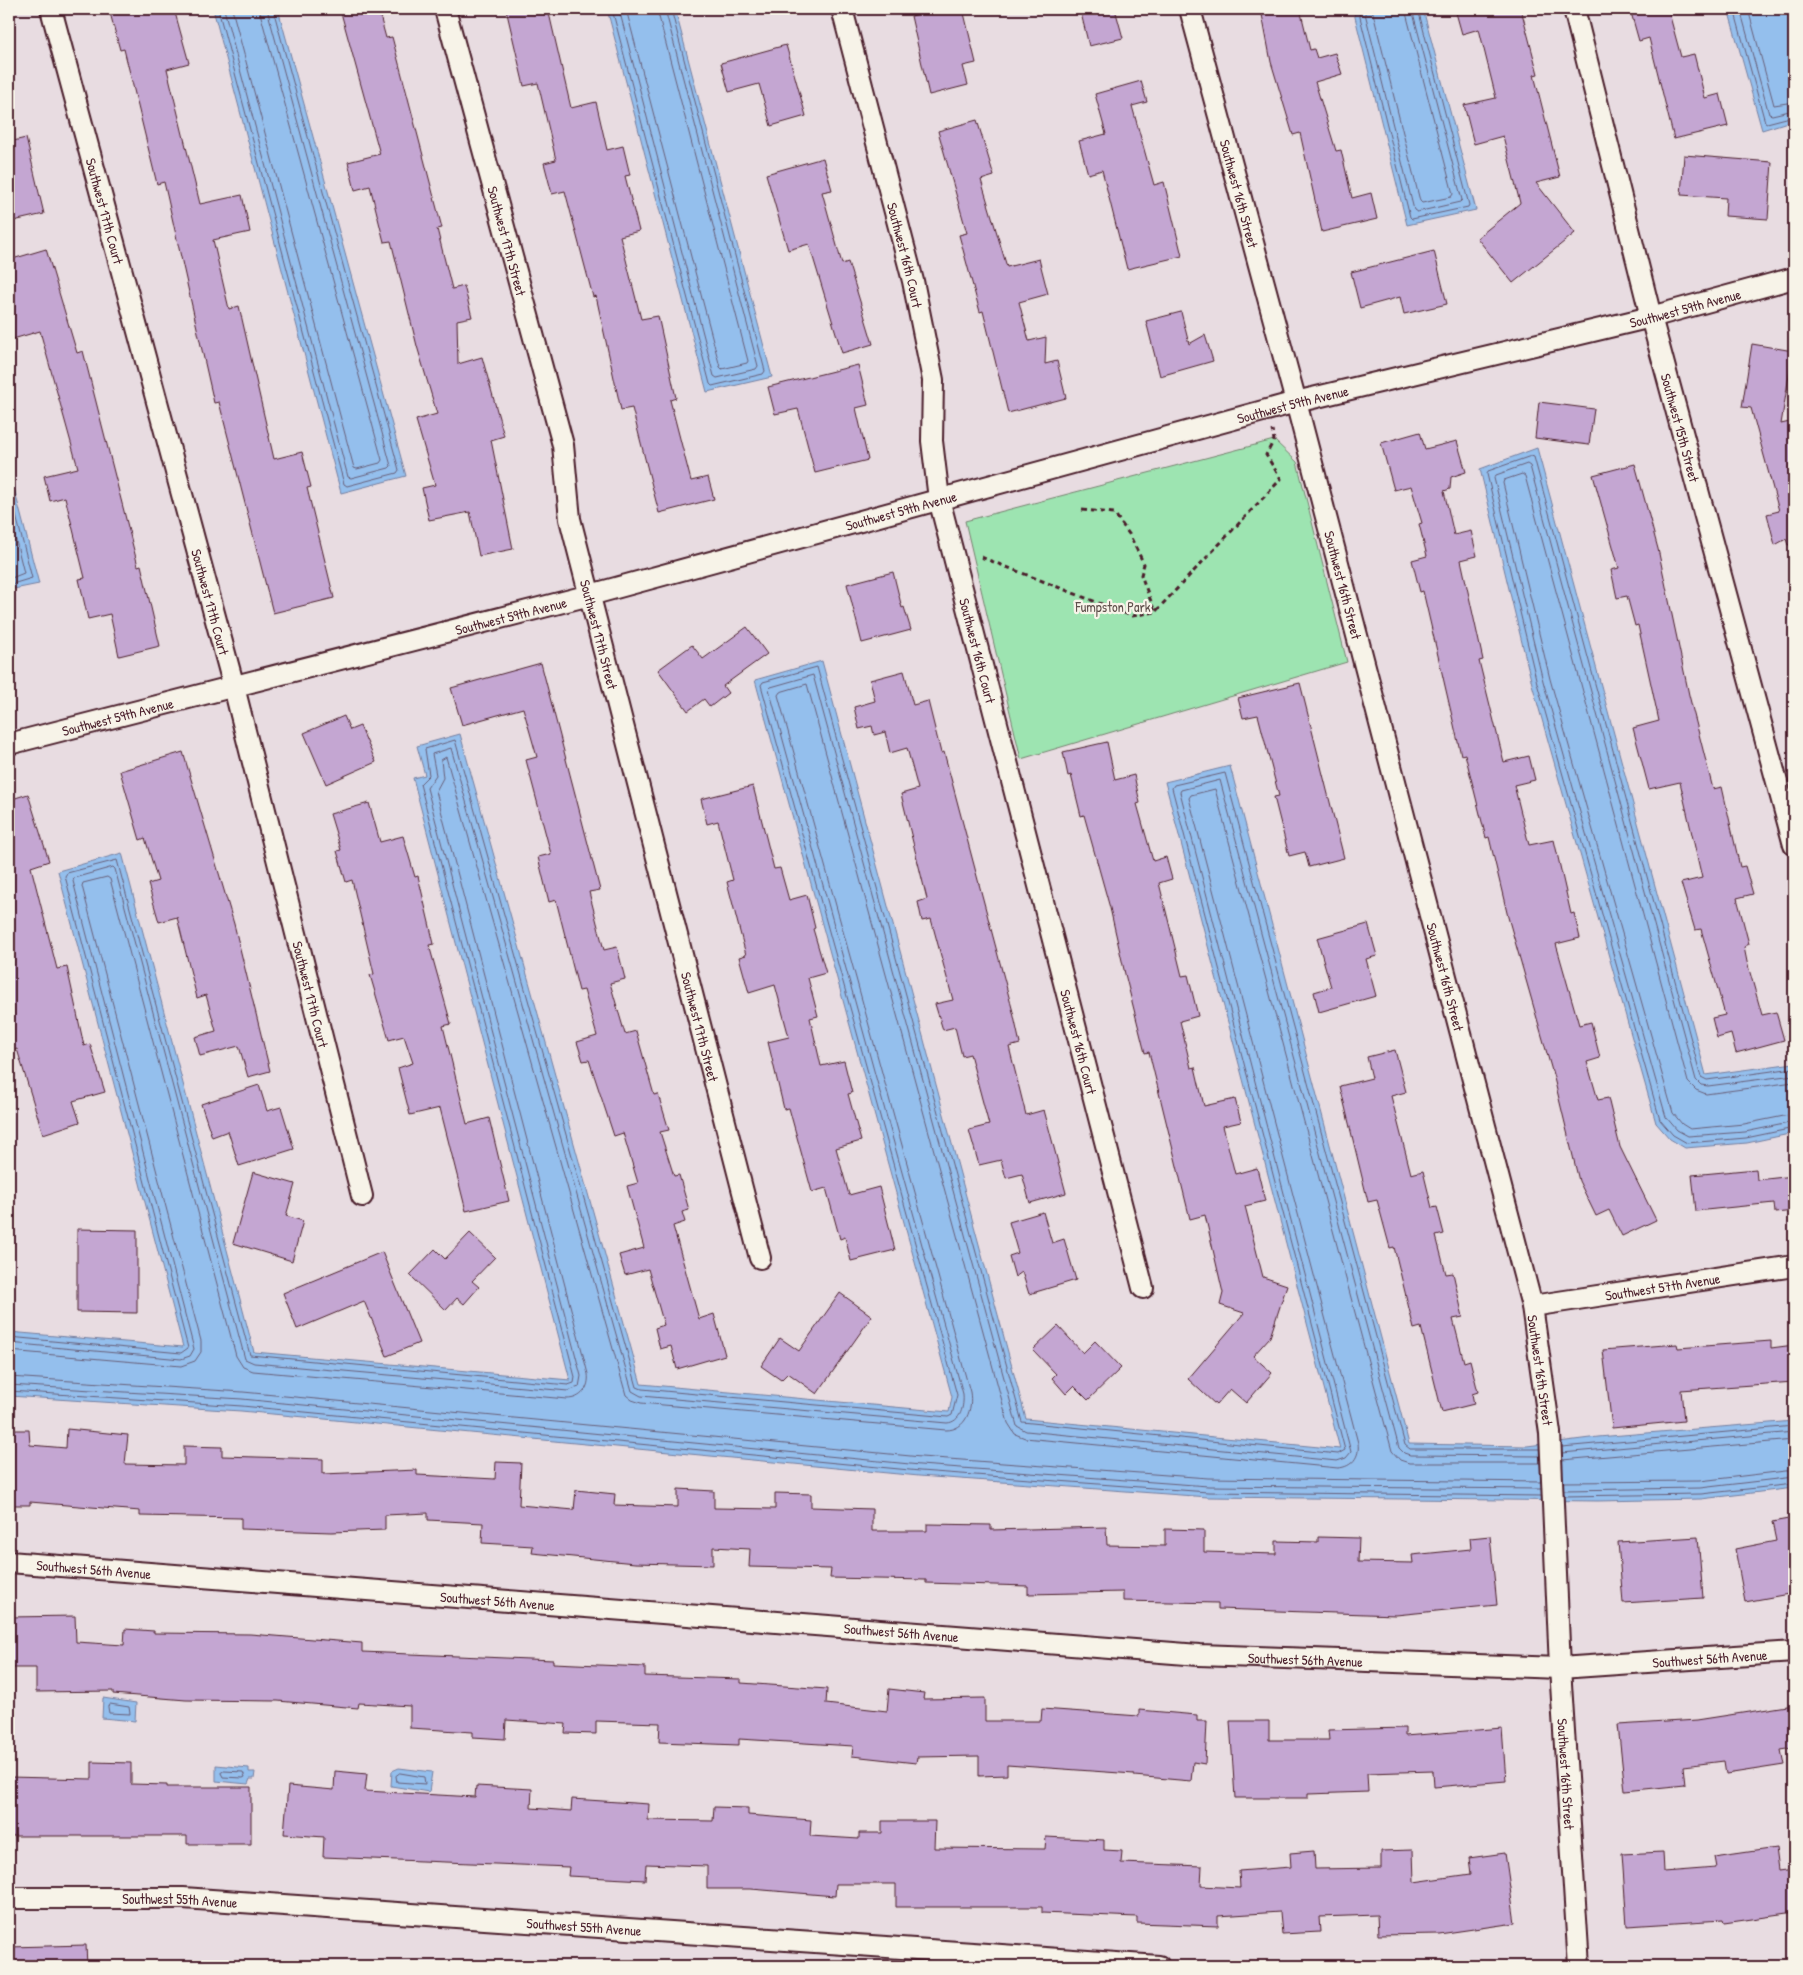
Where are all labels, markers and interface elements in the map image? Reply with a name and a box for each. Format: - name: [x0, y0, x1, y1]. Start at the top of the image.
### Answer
- street label: Southwest 16th Street: [1216, 137, 1263, 250]
- street label: Southwest 17th Court: [82, 156, 129, 266]
- street label: Southwest 17th Street: [484, 184, 532, 298]
- street label: Southwest 16th Court: [883, 200, 928, 309]
- street label: Southwest 59th Avenue: [1627, 283, 1743, 331]
- street label: Southwest 15th Street: [1657, 371, 1705, 484]
- street label: Southwest 59th Avenue: [1235, 380, 1351, 427]
- street label: Southwest 59th Avenue: [843, 486, 959, 534]
- street label: Southwest 16th Street: [1320, 529, 1367, 641]
- street label: Southwest 17th Court: [188, 547, 234, 657]
- street label: Southwest 17th Street: [576, 577, 623, 691]
- street label: Southwest 59th Avenue: [453, 592, 569, 639]
- street label: Southwest 16th Court: [955, 596, 1001, 705]
- park label: Fumpston Park: [1074, 597, 1151, 617]
- street label: Southwest 59th Avenue: [60, 693, 176, 740]
- street label: Southwest 16th Street: [1423, 920, 1469, 1033]
- street label: Southwest 17th Court: [289, 939, 334, 1050]
- street label: Southwest 17th Street: [677, 970, 724, 1084]
- street label: Southwest 16th Court: [1057, 987, 1102, 1096]
- street label: Southwest 57th Avenue: [1604, 1268, 1722, 1304]
- street label: Southwest 16th Street: [1524, 1314, 1558, 1427]
- street label: Southwest 56th Avenue: [36, 1555, 152, 1583]
- street label: Southwest 56th Avenue: [439, 1586, 556, 1614]
- street label: Southwest 56th Avenue: [843, 1618, 960, 1646]
- street label: Southwest 56th Avenue: [1652, 1644, 1768, 1671]
- street label: Southwest 56th Avenue: [1248, 1647, 1364, 1670]
- street label: Southwest 16th Street: [1554, 1718, 1580, 1830]
- street label: Southwest 55th Avenue: [122, 1888, 239, 1911]
- street label: Southwest 55th Avenue: [526, 1912, 643, 1939]

